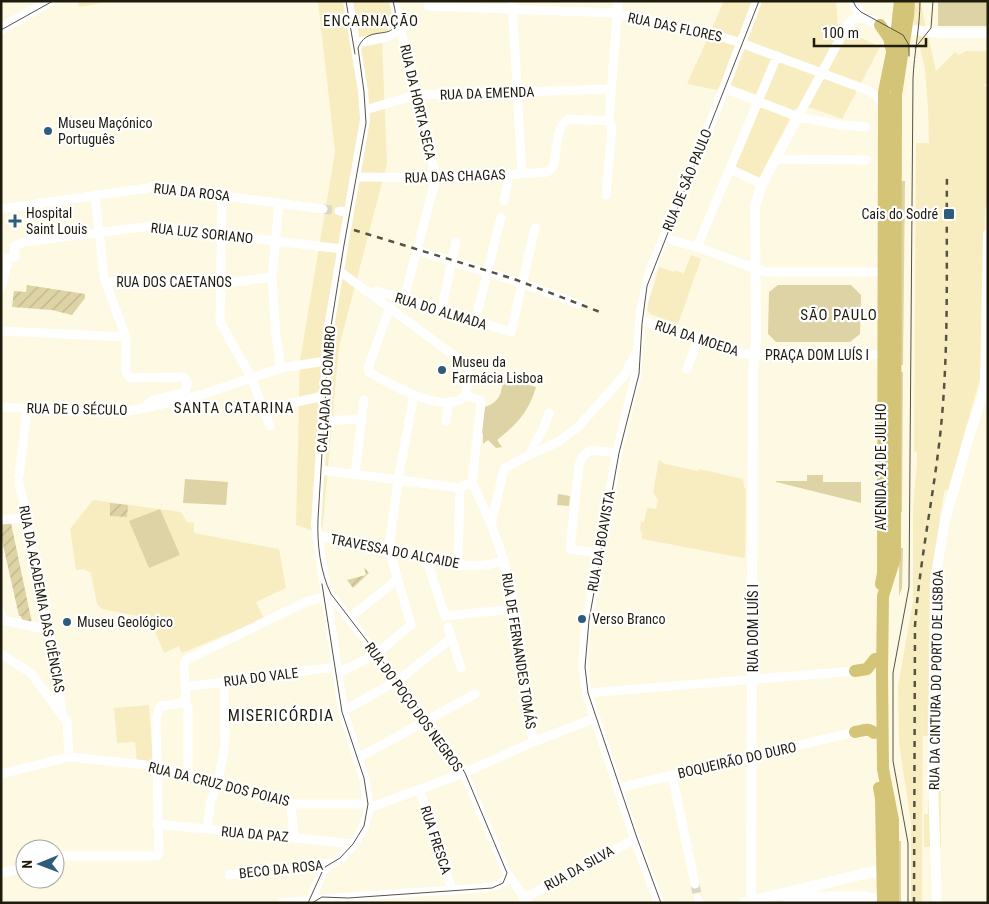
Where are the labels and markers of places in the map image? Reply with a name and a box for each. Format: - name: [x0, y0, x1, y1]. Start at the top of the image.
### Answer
- place label: Museu Maçónico Português: [58, 115, 153, 147]
- marker: Museu Maçónico Português: [42, 125, 54, 137]
- place label: Hospital Saint Louis: [26, 205, 87, 237]
- place label: Cais do Sodré: [861, 206, 938, 222]
- marker: Cais do Sodré: [942, 207, 956, 221]
- marker: Hospital Saint Louis: [8, 214, 22, 228]
- place label: Museu da Farmácia Lisboa: [452, 354, 543, 386]
- marker: Museu da Farmácia Lisboa: [436, 364, 448, 376]
- place label: Verso Branco: [592, 611, 666, 627]
- marker: Verso Branco: [576, 613, 588, 625]
- place label: Museu Geológico: [77, 614, 173, 630]
- marker: Museu Geológico: [61, 616, 73, 628]

